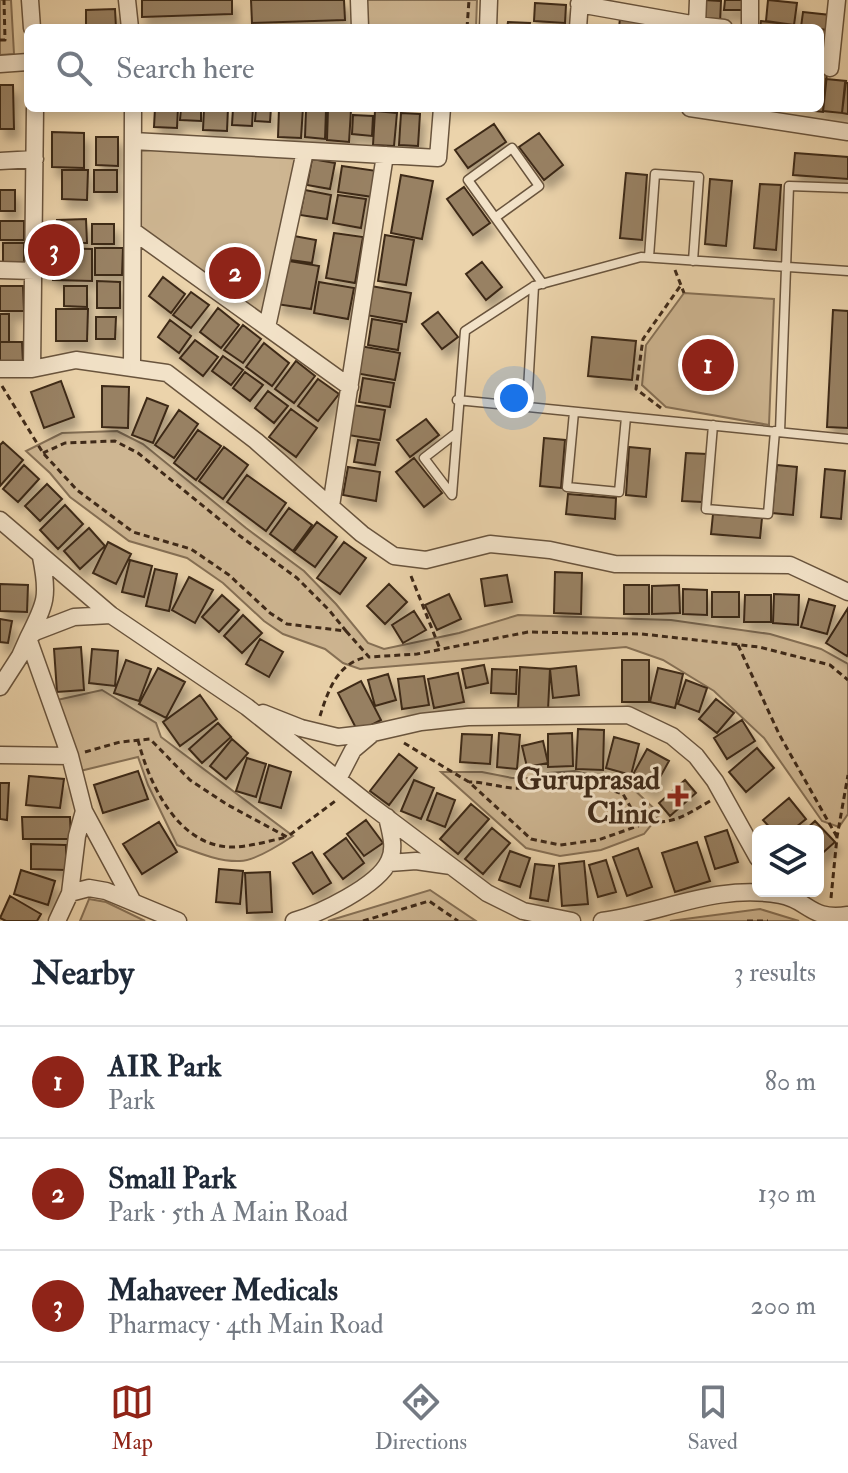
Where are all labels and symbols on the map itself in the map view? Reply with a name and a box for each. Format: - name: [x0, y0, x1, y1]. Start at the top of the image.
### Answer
- pin: 3: [28, 220, 80, 280]
- pin: 2: [209, 243, 261, 303]
- pin: 1: [682, 335, 734, 395]
- your location: [494, 378, 534, 418]
- place label: Guruprasad Clinic: [517, 761, 660, 832]
- marker: Guruprasad Clinic: [667, 785, 689, 807]

